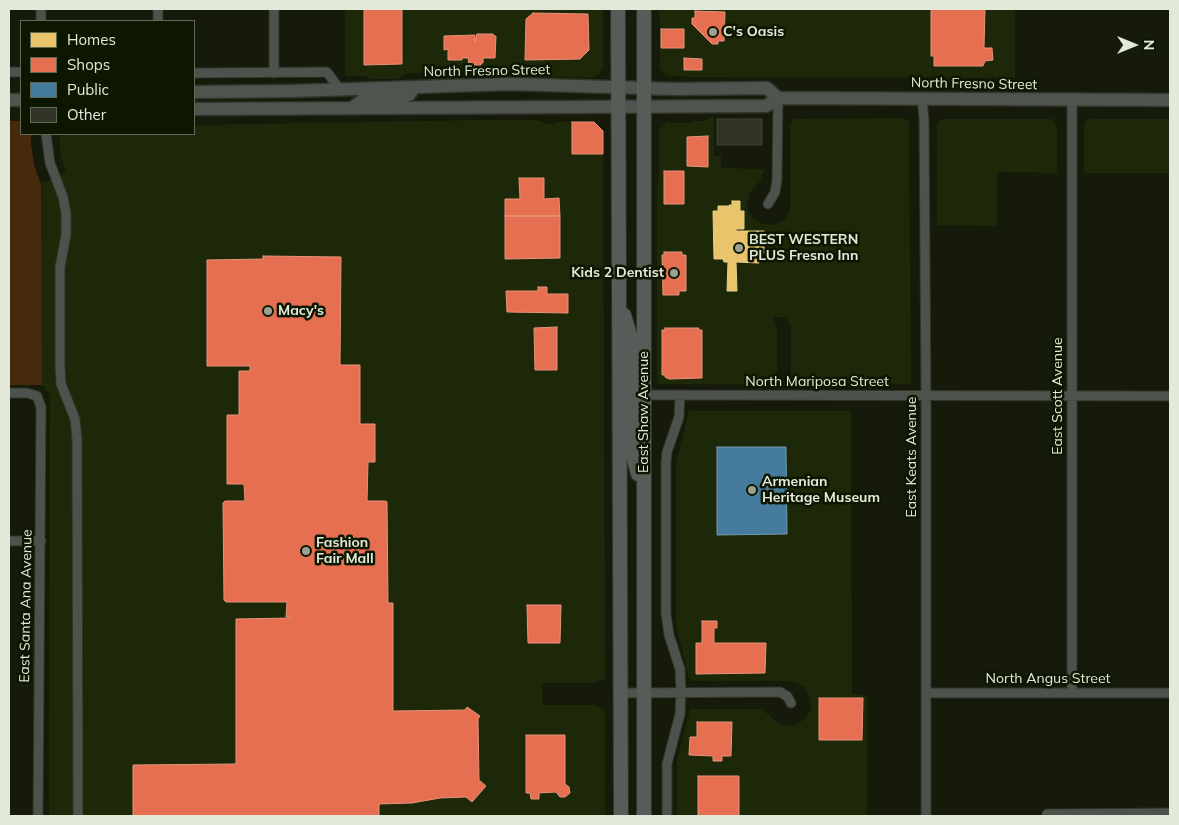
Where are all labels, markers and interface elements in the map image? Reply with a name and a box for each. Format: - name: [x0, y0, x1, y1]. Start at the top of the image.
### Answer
- legend: [20, 20, 195, 135]
- north arrow: [1109, 20, 1159, 70]
- place label: C's Oasis: [723, 24, 784, 40]
- marker: C's Oasis: [707, 26, 719, 38]
- text: Homes: [67, 30, 116, 49]
- text: N: [1140, 40, 1158, 50]
- text: Shops: [67, 55, 110, 74]
- street label: North Fresno Street: [424, 61, 550, 81]
- street label: North Fresno Street: [911, 74, 1037, 94]
- text: Public: [67, 80, 109, 99]
- text: Other: [67, 105, 106, 124]
- place label: BEST WESTERN PLUS Fresno Inn: [749, 232, 858, 264]
- marker: BEST WESTERN PLUS Fresno Inn: [733, 242, 745, 254]
- place label: Kids 2 Dentist: [571, 265, 664, 281]
- marker: Kids 2 Dentist: [668, 267, 680, 279]
- place label: Macy's: [278, 303, 324, 319]
- marker: Macy's: [262, 305, 274, 317]
- street label: East Scott Avenue: [1050, 337, 1066, 455]
- street label: East Shaw Avenue: [636, 351, 652, 473]
- street label: North Mariposa Street: [745, 374, 889, 390]
- street label: East Keats Avenue: [904, 397, 920, 517]
- place label: Armenian Heritage Museum: [762, 474, 880, 507]
- marker: Armenian Heritage Museum: [746, 484, 758, 496]
- street label: East Santa Ana Avenue: [16, 529, 36, 683]
- place label: Fashion Fair Mall: [316, 535, 374, 568]
- marker: Fashion Fair Mall: [300, 545, 312, 557]
- street label: North Angus Street: [986, 671, 1110, 687]

